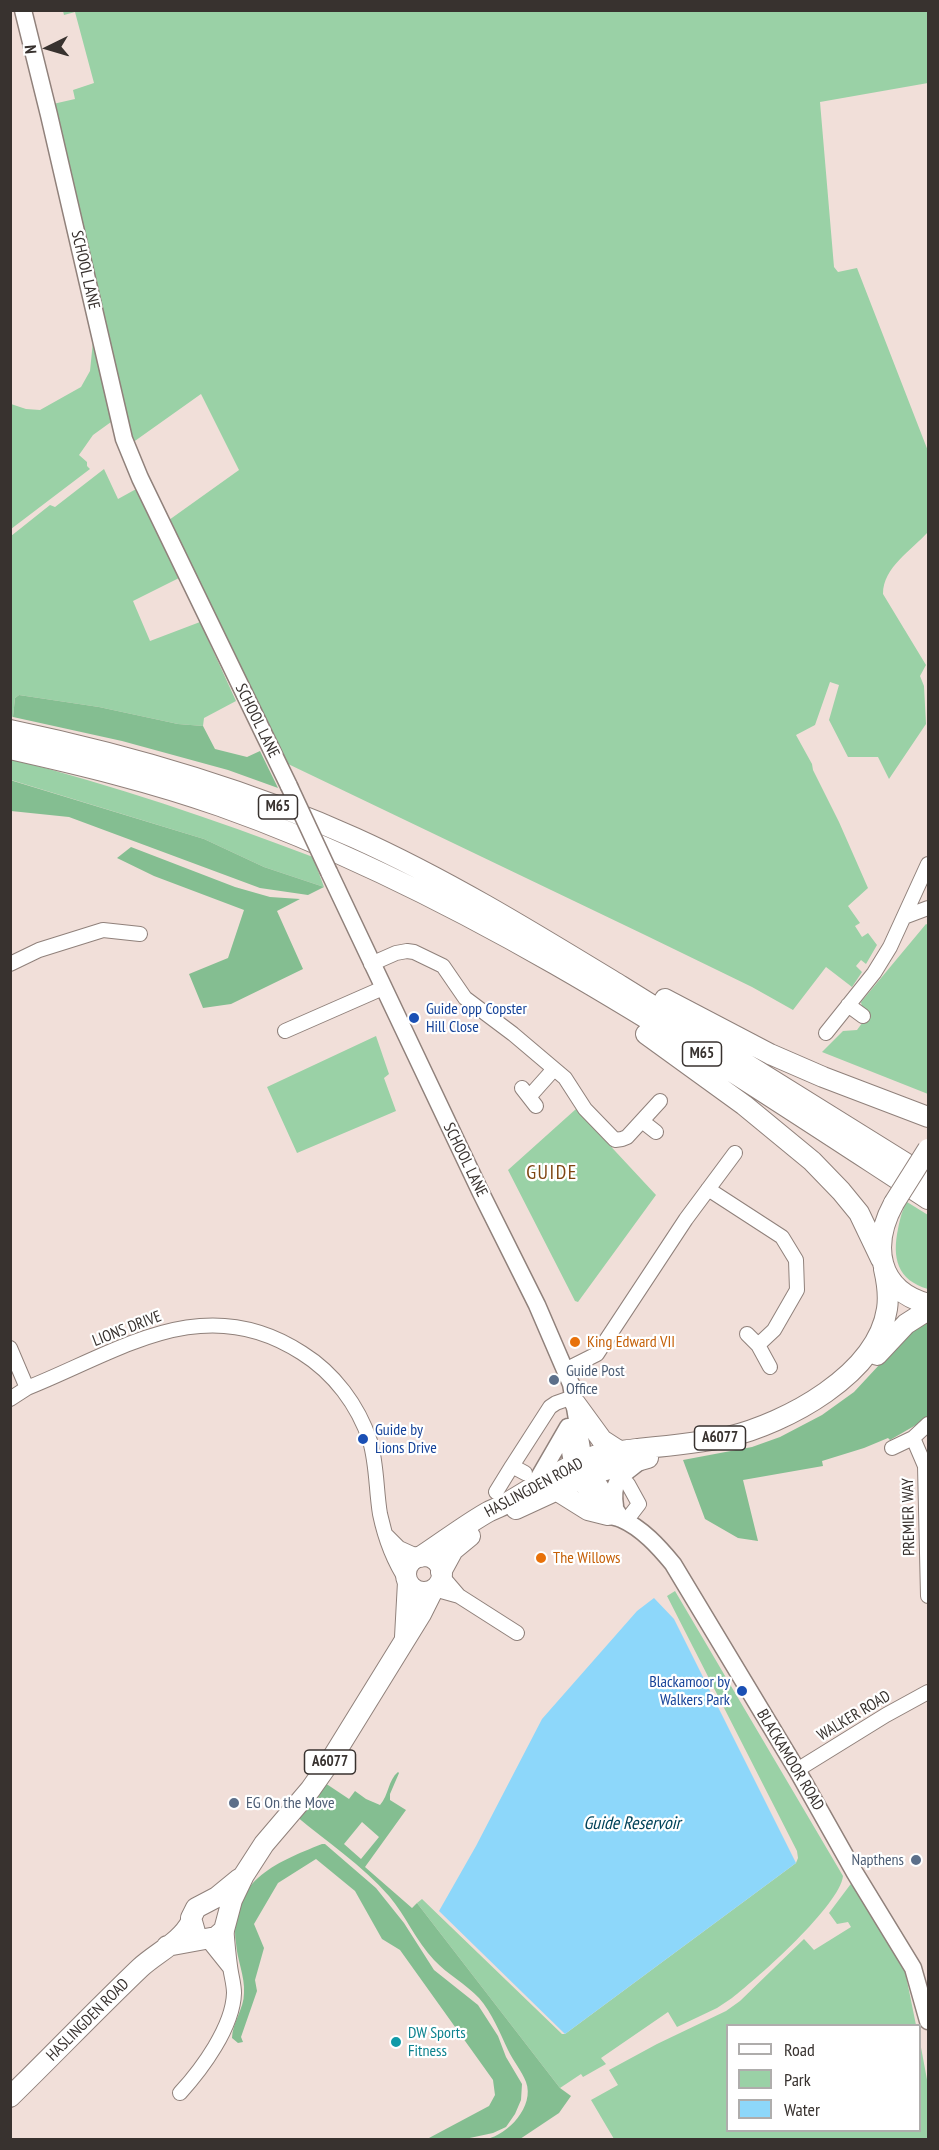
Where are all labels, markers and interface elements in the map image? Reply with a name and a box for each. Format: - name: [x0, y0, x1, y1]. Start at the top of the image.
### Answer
- north arrow: [18, 18, 78, 78]
- text: N: [20, 44, 40, 55]
- street label: SCHOOL LANE: [67, 229, 103, 311]
- street label: SCHOOL LANE: [231, 681, 283, 761]
- road number: M65: [258, 795, 298, 819]
- place label: Guide opp Copster Hill Close: [426, 999, 527, 1037]
- marker: Guide opp Copster Hill Close: [407, 1011, 421, 1025]
- road number: M65: [682, 1042, 722, 1066]
- street label: SCHOOL LANE: [439, 1120, 491, 1200]
- district label: GUIDE: [526, 1161, 578, 1185]
- street label: LIONS DRIVE: [90, 1307, 164, 1351]
- place label: King Edward VII: [587, 1332, 675, 1352]
- marker: King Edward VII: [568, 1335, 582, 1349]
- place label: Guide Post Office: [566, 1361, 625, 1399]
- marker: Guide Post Office: [547, 1373, 561, 1387]
- place label: Guide by Lions Drive: [375, 1420, 437, 1458]
- road number: A6077: [694, 1426, 746, 1450]
- marker: Guide by Lions Drive: [356, 1432, 370, 1446]
- street label: HASLINGDEN ROAD: [481, 1454, 587, 1522]
- street label: PREMIER WAY: [899, 1478, 919, 1556]
- place label: The Willows: [553, 1548, 620, 1568]
- marker: The Willows: [534, 1551, 548, 1565]
- place label: Blackamoor by Walkers Park: [649, 1672, 730, 1710]
- marker: Blackamoor by Walkers Park: [735, 1684, 749, 1698]
- street label: WALKER ROAD: [814, 1687, 894, 1745]
- street label: BLACKAMOOR ROAD: [752, 1706, 828, 1814]
- road number: A6077: [304, 1750, 356, 1774]
- place label: EG On the Move: [246, 1793, 335, 1813]
- marker: EG On the Move: [227, 1796, 241, 1810]
- water label: Guide Reservoir: [583, 1813, 681, 1835]
- place label: Napthens: [852, 1850, 904, 1870]
- marker: Napthens: [909, 1853, 923, 1867]
- street label: HASLINGDEN ROAD: [43, 1975, 133, 2065]
- place label: DW Sports Fitness: [408, 2023, 466, 2061]
- legend: [726, 2024, 921, 2132]
- marker: DW Sports Fitness: [389, 2035, 403, 2049]
- text: Road: [784, 2038, 815, 2061]
- text: Park: [784, 2068, 811, 2091]
- text: Water: [784, 2098, 820, 2121]

